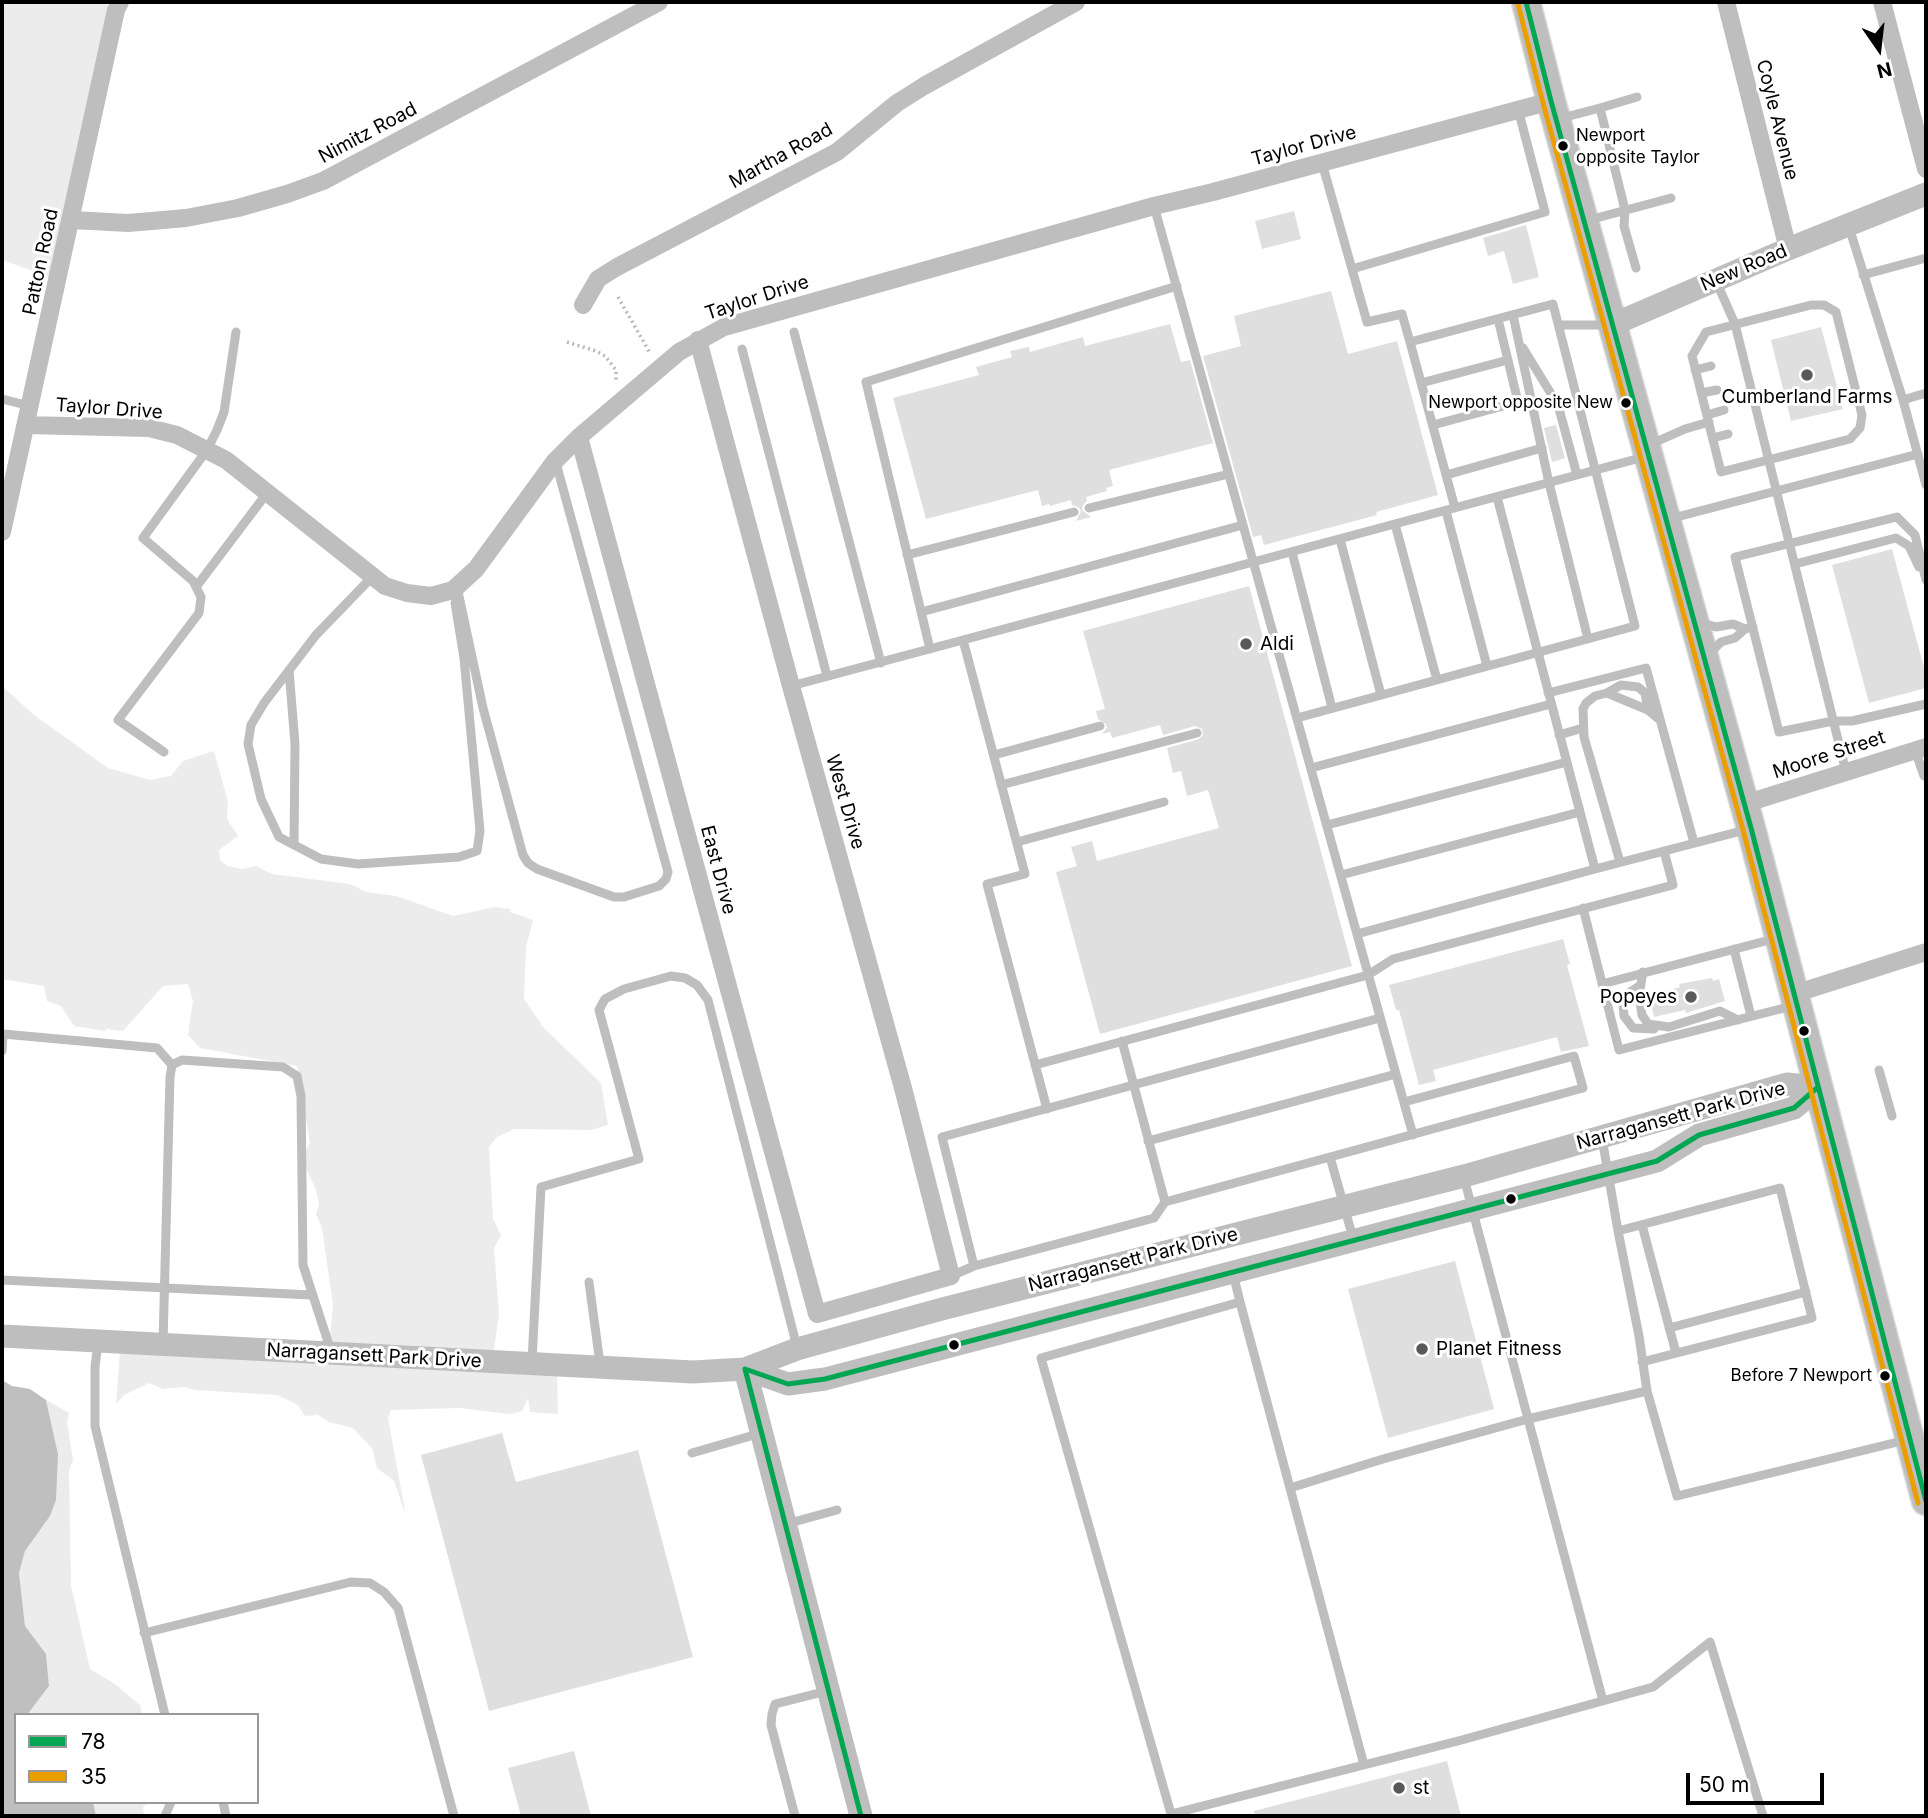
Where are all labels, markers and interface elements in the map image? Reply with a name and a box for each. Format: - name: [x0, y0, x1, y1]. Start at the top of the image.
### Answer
- north arrow: [1844, 14, 1914, 84]
- street label: Coyle Avenue: [1751, 57, 1803, 183]
- text: N: [1874, 57, 1894, 83]
- street label: Nimitz Road: [315, 98, 421, 168]
- street label: Martha Road: [725, 118, 837, 194]
- street label: Taylor Drive: [1249, 121, 1359, 171]
- place label: Newport opposite Taylor: [1576, 126, 1700, 166]
- marker: Newport opposite Taylor: [1556, 139, 1570, 153]
- street label: Patton Road: [19, 207, 63, 317]
- street label: New Road: [1697, 240, 1791, 296]
- street label: Taylor Drive: [702, 271, 812, 325]
- marker: Cumberland Farms: [1799, 367, 1815, 383]
- place label: Cumberland Farms: [1722, 386, 1892, 408]
- place label: Newport opposite New: [1428, 393, 1613, 413]
- street label: Taylor Drive: [54, 394, 164, 424]
- marker: Newport opposite New: [1619, 396, 1633, 410]
- place label: Aldi: [1260, 633, 1294, 655]
- marker: Aldi: [1238, 636, 1254, 652]
- street label: Moore Street: [1770, 726, 1888, 784]
- street label: West Drive: [821, 752, 869, 852]
- street label: East Drive: [695, 823, 741, 917]
- place label: Popeyes: [1600, 986, 1677, 1008]
- marker: Popeyes: [1683, 989, 1699, 1005]
- unlabelled marker: [1797, 1024, 1811, 1038]
- street label: Narragansett Park Drive: [1574, 1077, 1788, 1155]
- unlabelled marker: [1504, 1192, 1518, 1206]
- street label: Narragansett Park Drive: [1026, 1223, 1240, 1297]
- unlabelled marker: [947, 1338, 961, 1352]
- place label: Planet Fitness: [1436, 1338, 1562, 1360]
- street label: Narragansett Park Drive: [266, 1339, 482, 1373]
- marker: Planet Fitness: [1414, 1341, 1430, 1357]
- place label: Before 7 Newport: [1731, 1366, 1872, 1386]
- marker: Before 7 Newport: [1878, 1369, 1892, 1383]
- legend: [14, 1713, 259, 1804]
- text: 78: [81, 1729, 106, 1754]
- scale bar: [1690, 1758, 1828, 1802]
- text: 35: [81, 1764, 107, 1789]
- text: 50 m: [1699, 1772, 1749, 1797]
- place label: st: [1413, 1777, 1429, 1799]
- marker: st: [1391, 1780, 1407, 1796]

